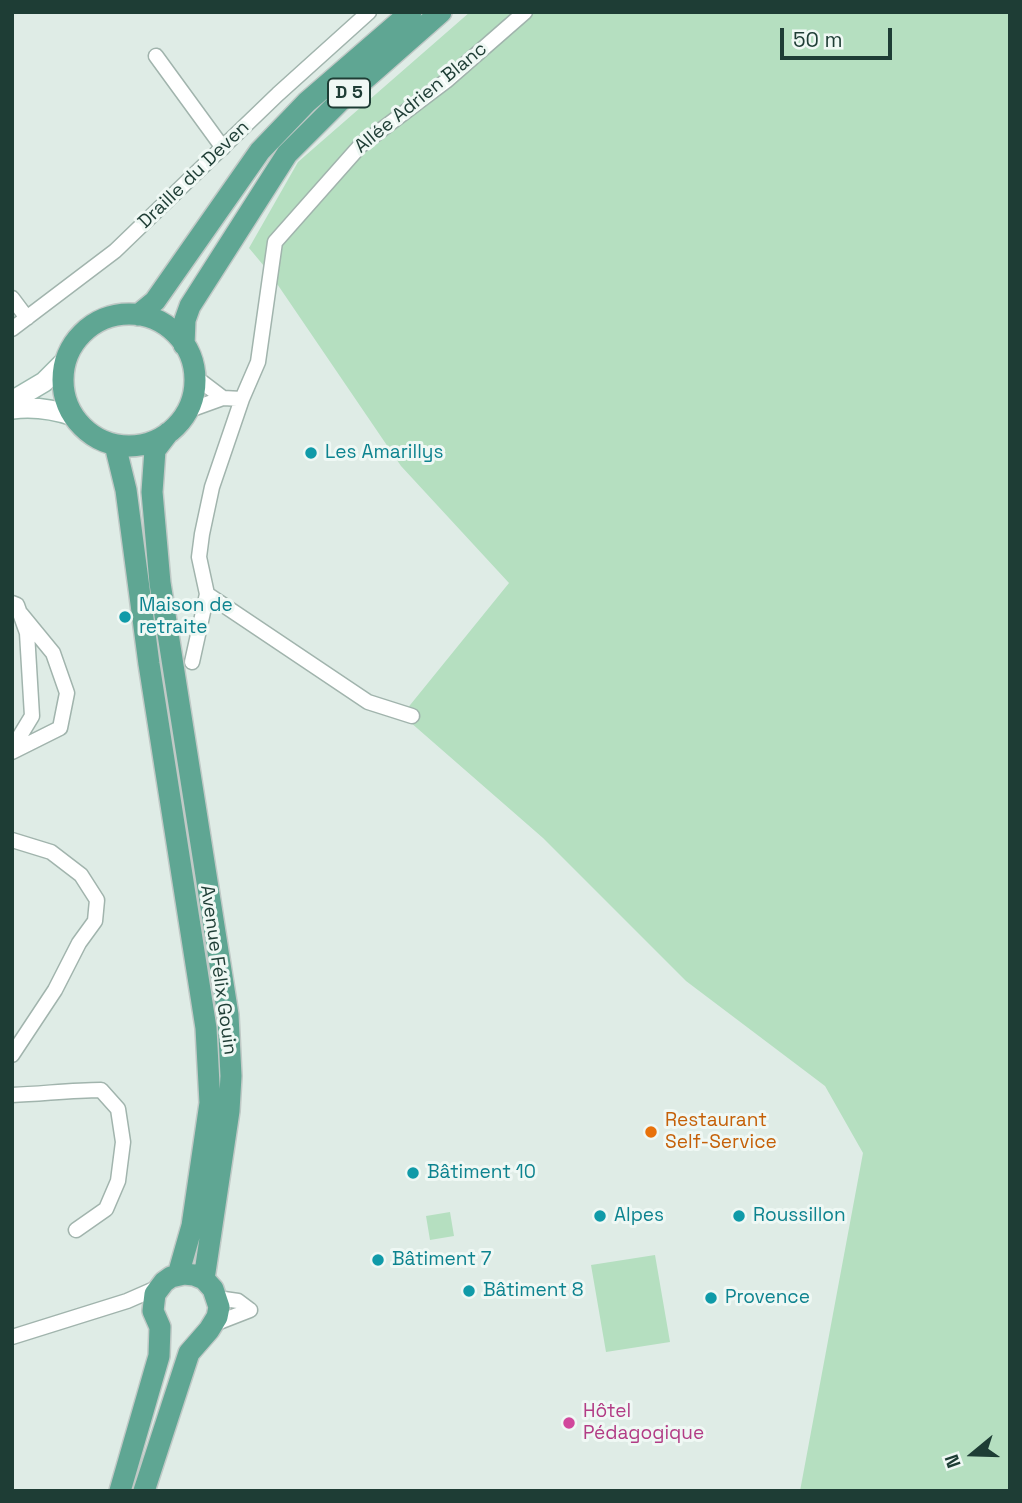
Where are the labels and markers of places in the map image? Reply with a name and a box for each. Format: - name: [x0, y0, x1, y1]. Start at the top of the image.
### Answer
- place label: Les Amarillys: [325, 442, 443, 464]
- marker: Les Amarillys: [303, 445, 319, 461]
- place label: Maison de retraite: [139, 595, 233, 639]
- marker: Maison de retraite: [117, 609, 133, 625]
- place label: Restaurant Self-Service: [665, 1110, 777, 1154]
- marker: Restaurant Self-Service: [643, 1124, 659, 1140]
- place label: Bâtiment 10: [427, 1162, 536, 1184]
- marker: Bâtiment 10: [405, 1165, 421, 1181]
- place label: Alpes: [614, 1205, 664, 1227]
- place label: Roussillon: [753, 1205, 846, 1227]
- marker: Alpes: [592, 1208, 608, 1224]
- marker: Roussillon: [731, 1208, 747, 1224]
- place label: Bâtiment 7: [392, 1249, 492, 1271]
- marker: Bâtiment 7: [370, 1252, 386, 1268]
- place label: Bâtiment 8: [483, 1280, 584, 1302]
- marker: Bâtiment 8: [461, 1283, 477, 1299]
- place label: Provence: [725, 1287, 810, 1309]
- marker: Provence: [703, 1290, 719, 1306]
- place label: Hôtel Pédagogique: [583, 1401, 704, 1445]
- marker: Hôtel Pédagogique: [561, 1415, 577, 1431]

